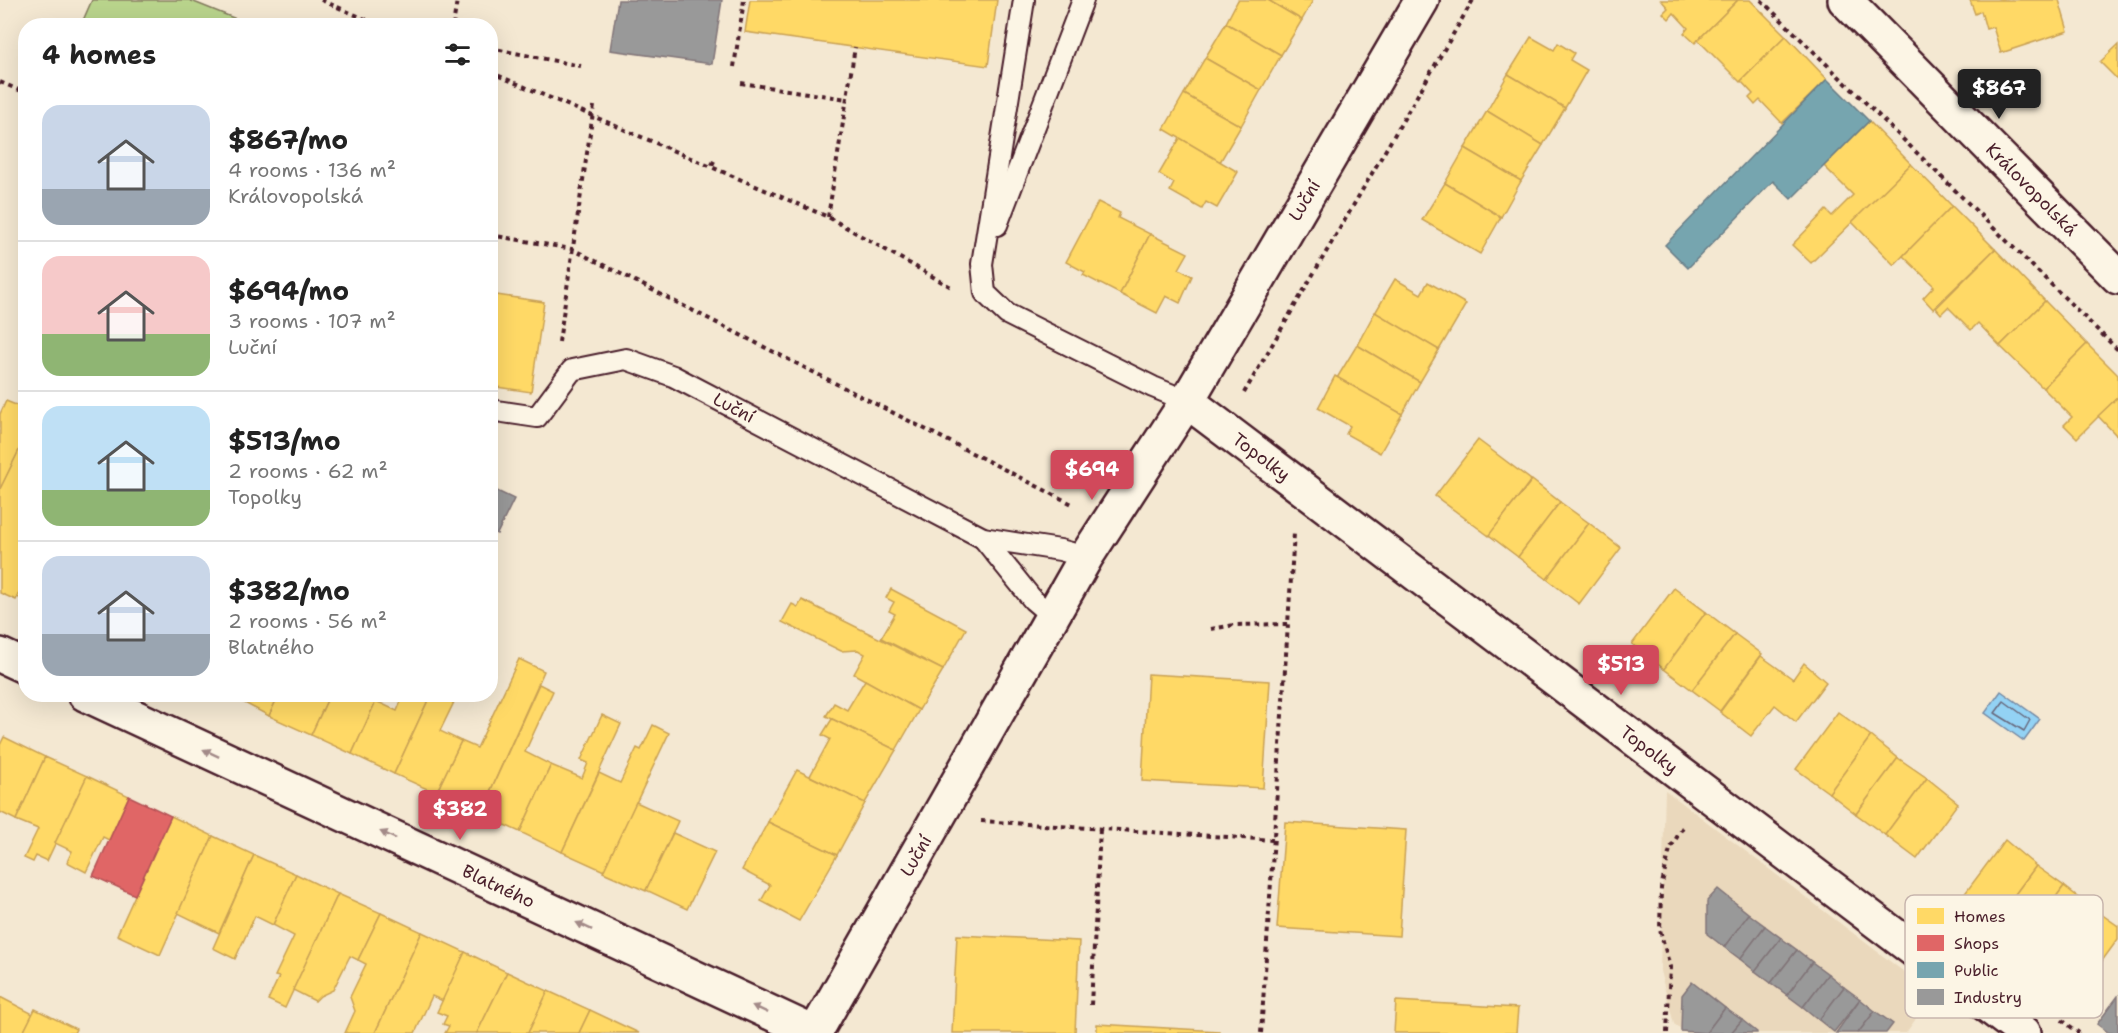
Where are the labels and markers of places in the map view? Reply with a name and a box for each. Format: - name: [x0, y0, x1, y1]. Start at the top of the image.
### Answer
- pin: $867: [1963, 69, 2035, 120]
- pin: $694: [1056, 450, 1128, 501]
- pin: $513: [1585, 645, 1657, 696]
- pin: $382: [424, 790, 496, 841]

